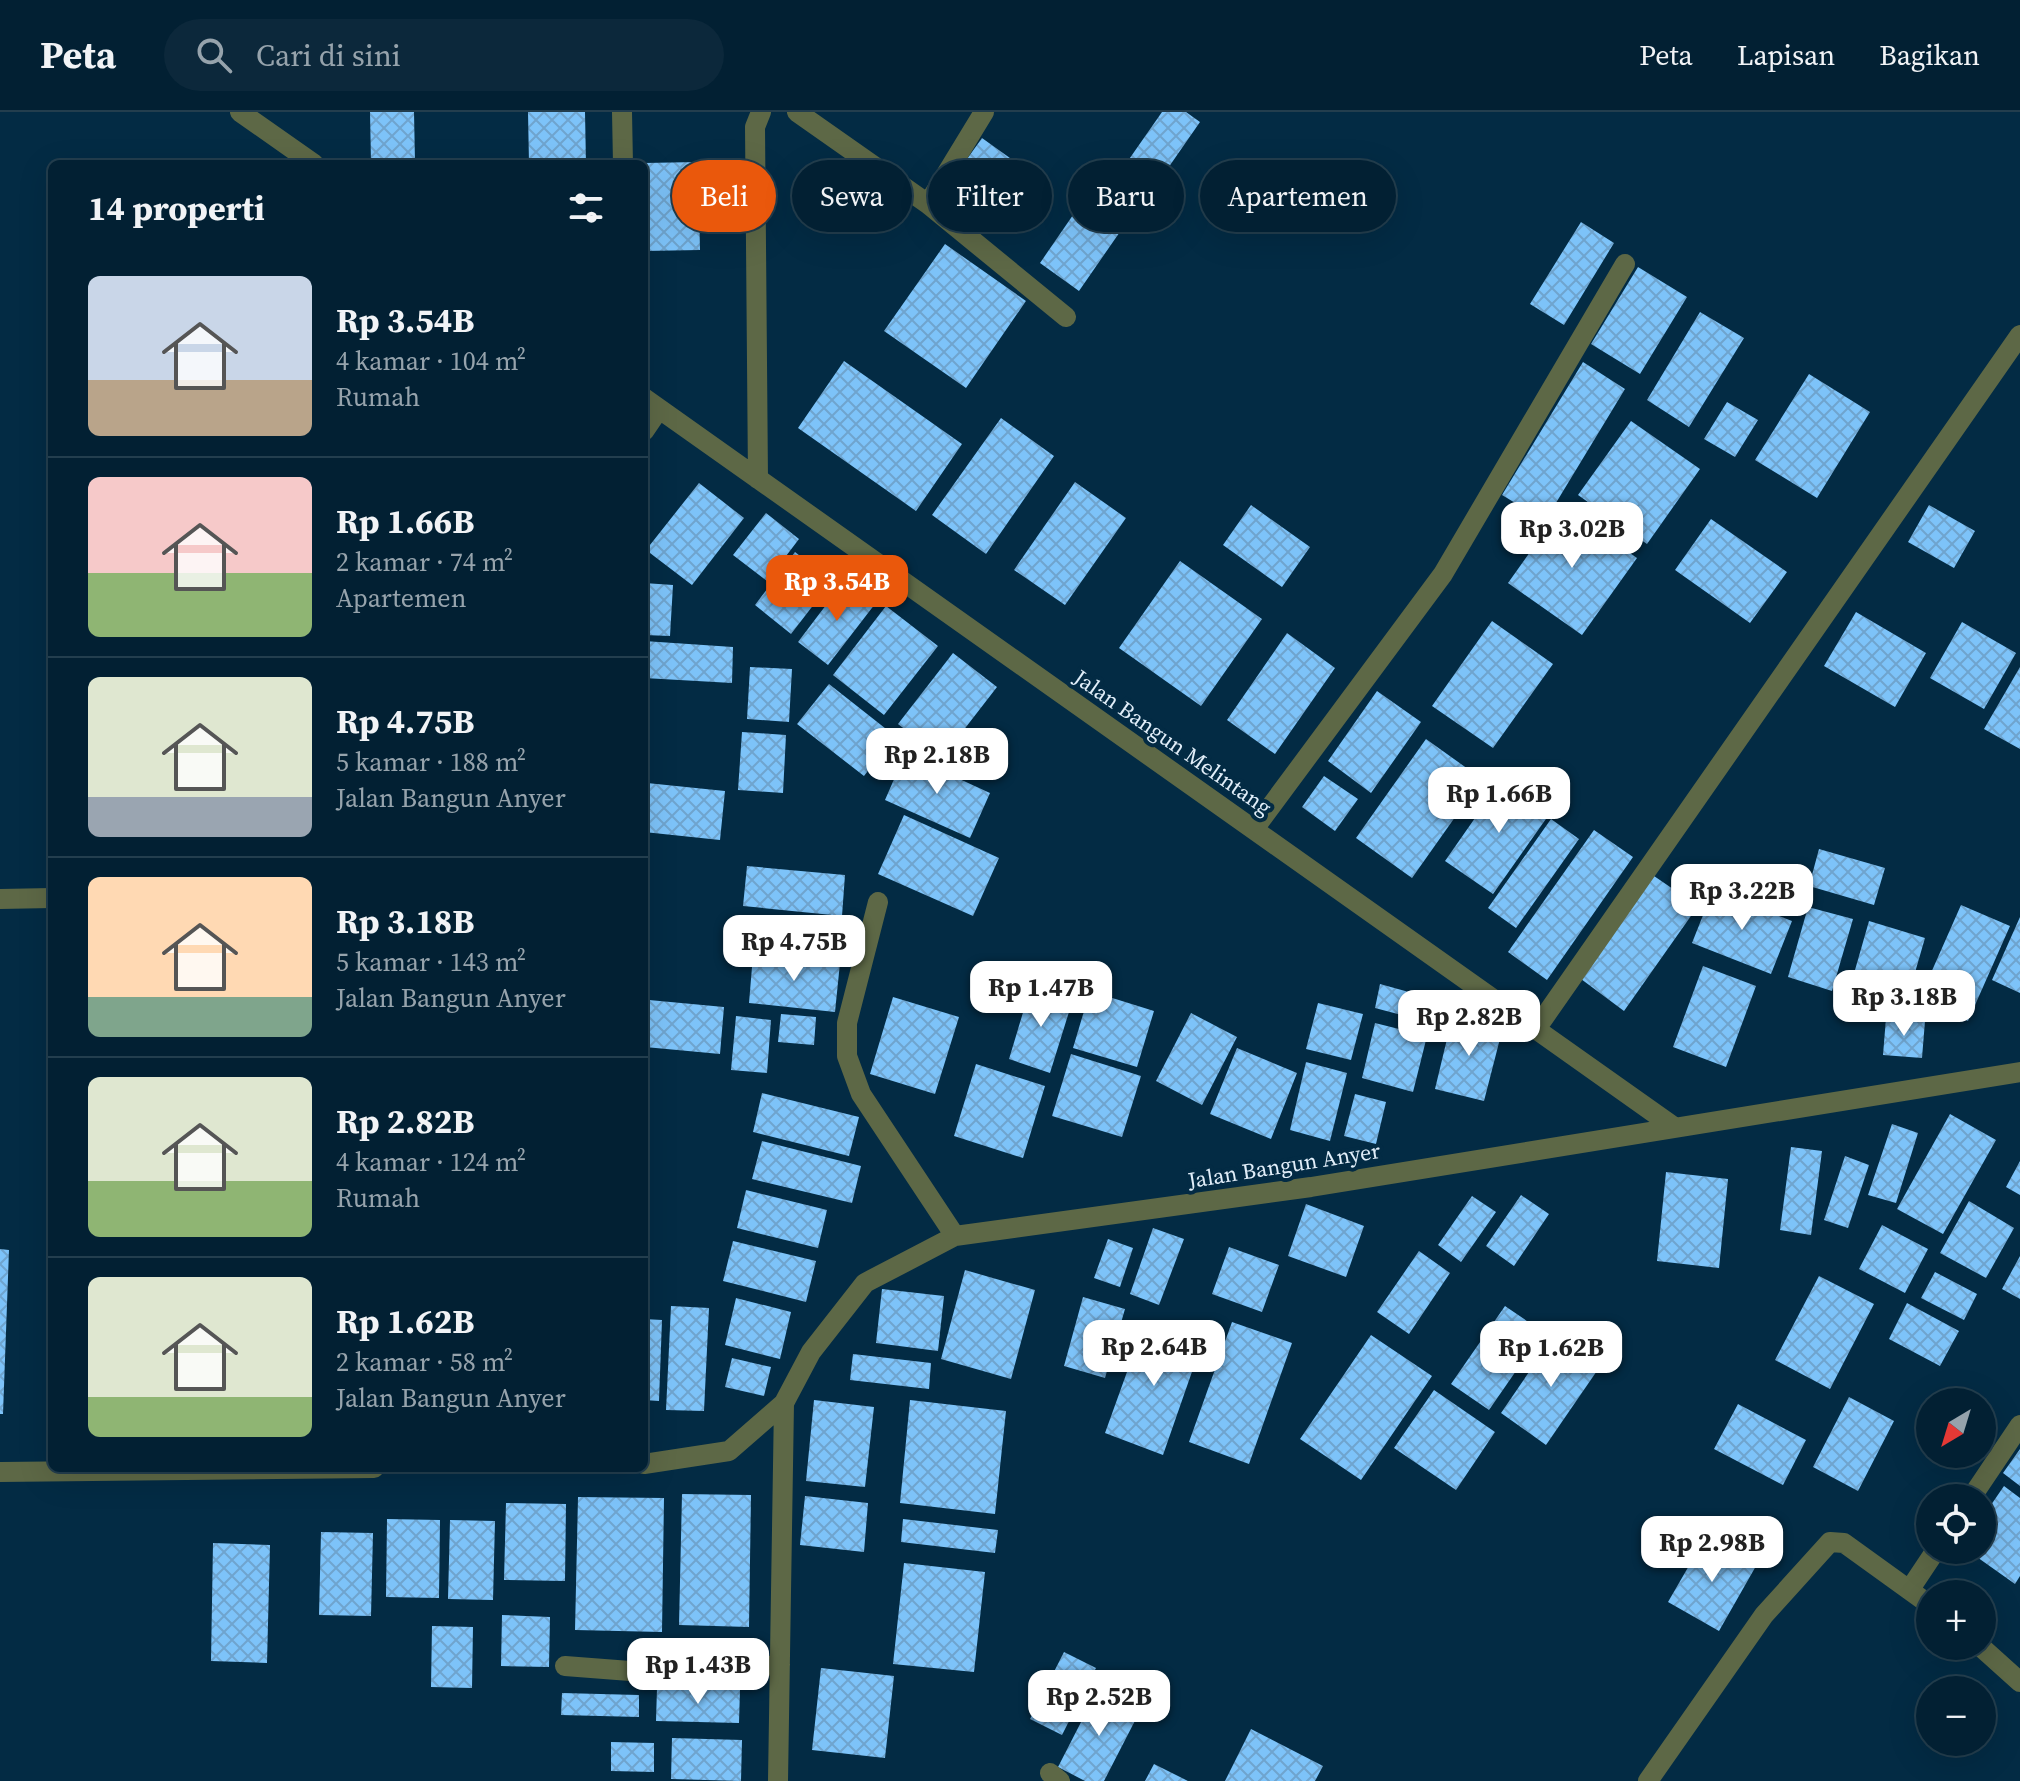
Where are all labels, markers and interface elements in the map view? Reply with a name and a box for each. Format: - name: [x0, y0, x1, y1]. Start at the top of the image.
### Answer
- search box: [164, 19, 724, 91]
- text: Peta: [40, 29, 116, 81]
- icon: search: [192, 33, 236, 77]
- text: Cari di sini: [256, 35, 401, 76]
- text: Peta: [1639, 36, 1693, 74]
- text: Lapisan: [1737, 36, 1835, 74]
- text: Bagikan: [1879, 36, 1980, 74]
- chip: Beli: [672, 160, 776, 232]
- chip: Sewa: [792, 160, 912, 232]
- chip: Filter: [928, 160, 1052, 232]
- chip: Baru: [1068, 160, 1184, 232]
- chip: Apartemen: [1200, 160, 1396, 232]
- text: 14 properti: [88, 185, 265, 231]
- icon: filters: [564, 186, 608, 230]
- text: Rp 3.54B: [336, 297, 474, 343]
- icon: home: [152, 308, 248, 404]
- text: 4 kamar · 104 m²: [336, 343, 526, 379]
- text: Rumah: [336, 379, 420, 415]
- text: Rp 1.66B: [336, 498, 474, 544]
- pin: Rp 3.02B: [1489, 502, 1655, 570]
- icon: home: [152, 509, 248, 605]
- text: Rp 3.02B: [1519, 510, 1625, 546]
- text: 2 kamar · 74 m²: [336, 544, 513, 580]
- pin: Rp 3.54B: [754, 555, 920, 623]
- text: Rp 3.54B: [784, 563, 890, 599]
- text: Apartemen: [336, 580, 466, 616]
- street label: Jalan Bangun Melintang: [1067, 662, 1278, 822]
- text: Rp 4.75B: [336, 698, 474, 744]
- icon: home: [152, 709, 248, 805]
- pin: Rp 2.18B: [854, 728, 1020, 796]
- text: Rp 2.18B: [884, 736, 990, 772]
- text: 5 kamar · 188 m²: [336, 744, 526, 780]
- pin: Rp 1.66B: [1416, 767, 1582, 835]
- text: Rp 1.66B: [1446, 775, 1552, 811]
- text: Jalan Bangun Anyer: [336, 780, 566, 816]
- pin: Rp 3.22B: [1659, 864, 1825, 932]
- text: Rp 3.22B: [1689, 872, 1795, 908]
- text: Rp 3.18B: [336, 898, 474, 944]
- icon: home: [152, 909, 248, 1005]
- pin: Rp 4.75B: [711, 915, 877, 983]
- text: Rp 4.75B: [741, 923, 847, 959]
- text: 5 kamar · 143 m²: [336, 944, 526, 980]
- pin: Rp 1.47B: [958, 961, 1124, 1029]
- text: Rp 1.47B: [988, 969, 1094, 1005]
- pin: Rp 3.18B: [1821, 970, 1987, 1038]
- text: Rp 3.18B: [1851, 978, 1957, 1014]
- text: Jalan Bangun Anyer: [336, 980, 566, 1016]
- pin: Rp 2.82B: [1386, 990, 1552, 1058]
- text: Rp 2.82B: [1416, 998, 1522, 1034]
- text: Rp 2.82B: [336, 1098, 474, 1144]
- icon: home: [152, 1109, 248, 1205]
- street label: Jalan Bangun Anyer: [1185, 1135, 1383, 1195]
- text: 4 kamar · 124 m²: [336, 1144, 526, 1180]
- text: Rumah: [336, 1180, 420, 1216]
- text: Rp 1.62B: [336, 1298, 474, 1344]
- icon: home: [152, 1309, 248, 1405]
- pin: Rp 2.64B: [1071, 1320, 1237, 1388]
- pin: Rp 1.62B: [1468, 1321, 1634, 1389]
- text: Rp 2.64B: [1101, 1328, 1207, 1364]
- text: Rp 1.62B: [1498, 1329, 1604, 1365]
- text: 2 kamar · 58 m²: [336, 1344, 513, 1380]
- text: Jalan Bangun Anyer: [336, 1380, 566, 1416]
- north arrow: [1916, 1388, 1996, 1468]
- map controls: [1916, 1388, 1996, 1756]
- button: locate: [1916, 1484, 1996, 1564]
- pin: Rp 2.98B: [1629, 1516, 1795, 1584]
- text: Rp 2.98B: [1659, 1524, 1765, 1560]
- button: +: [1916, 1580, 1996, 1660]
- pin: Rp 1.43B: [615, 1638, 781, 1706]
- text: Rp 1.43B: [645, 1646, 751, 1682]
- pin: Rp 2.52B: [1016, 1670, 1182, 1738]
- button: −: [1916, 1676, 1996, 1756]
- text: Rp 2.52B: [1046, 1678, 1152, 1714]

